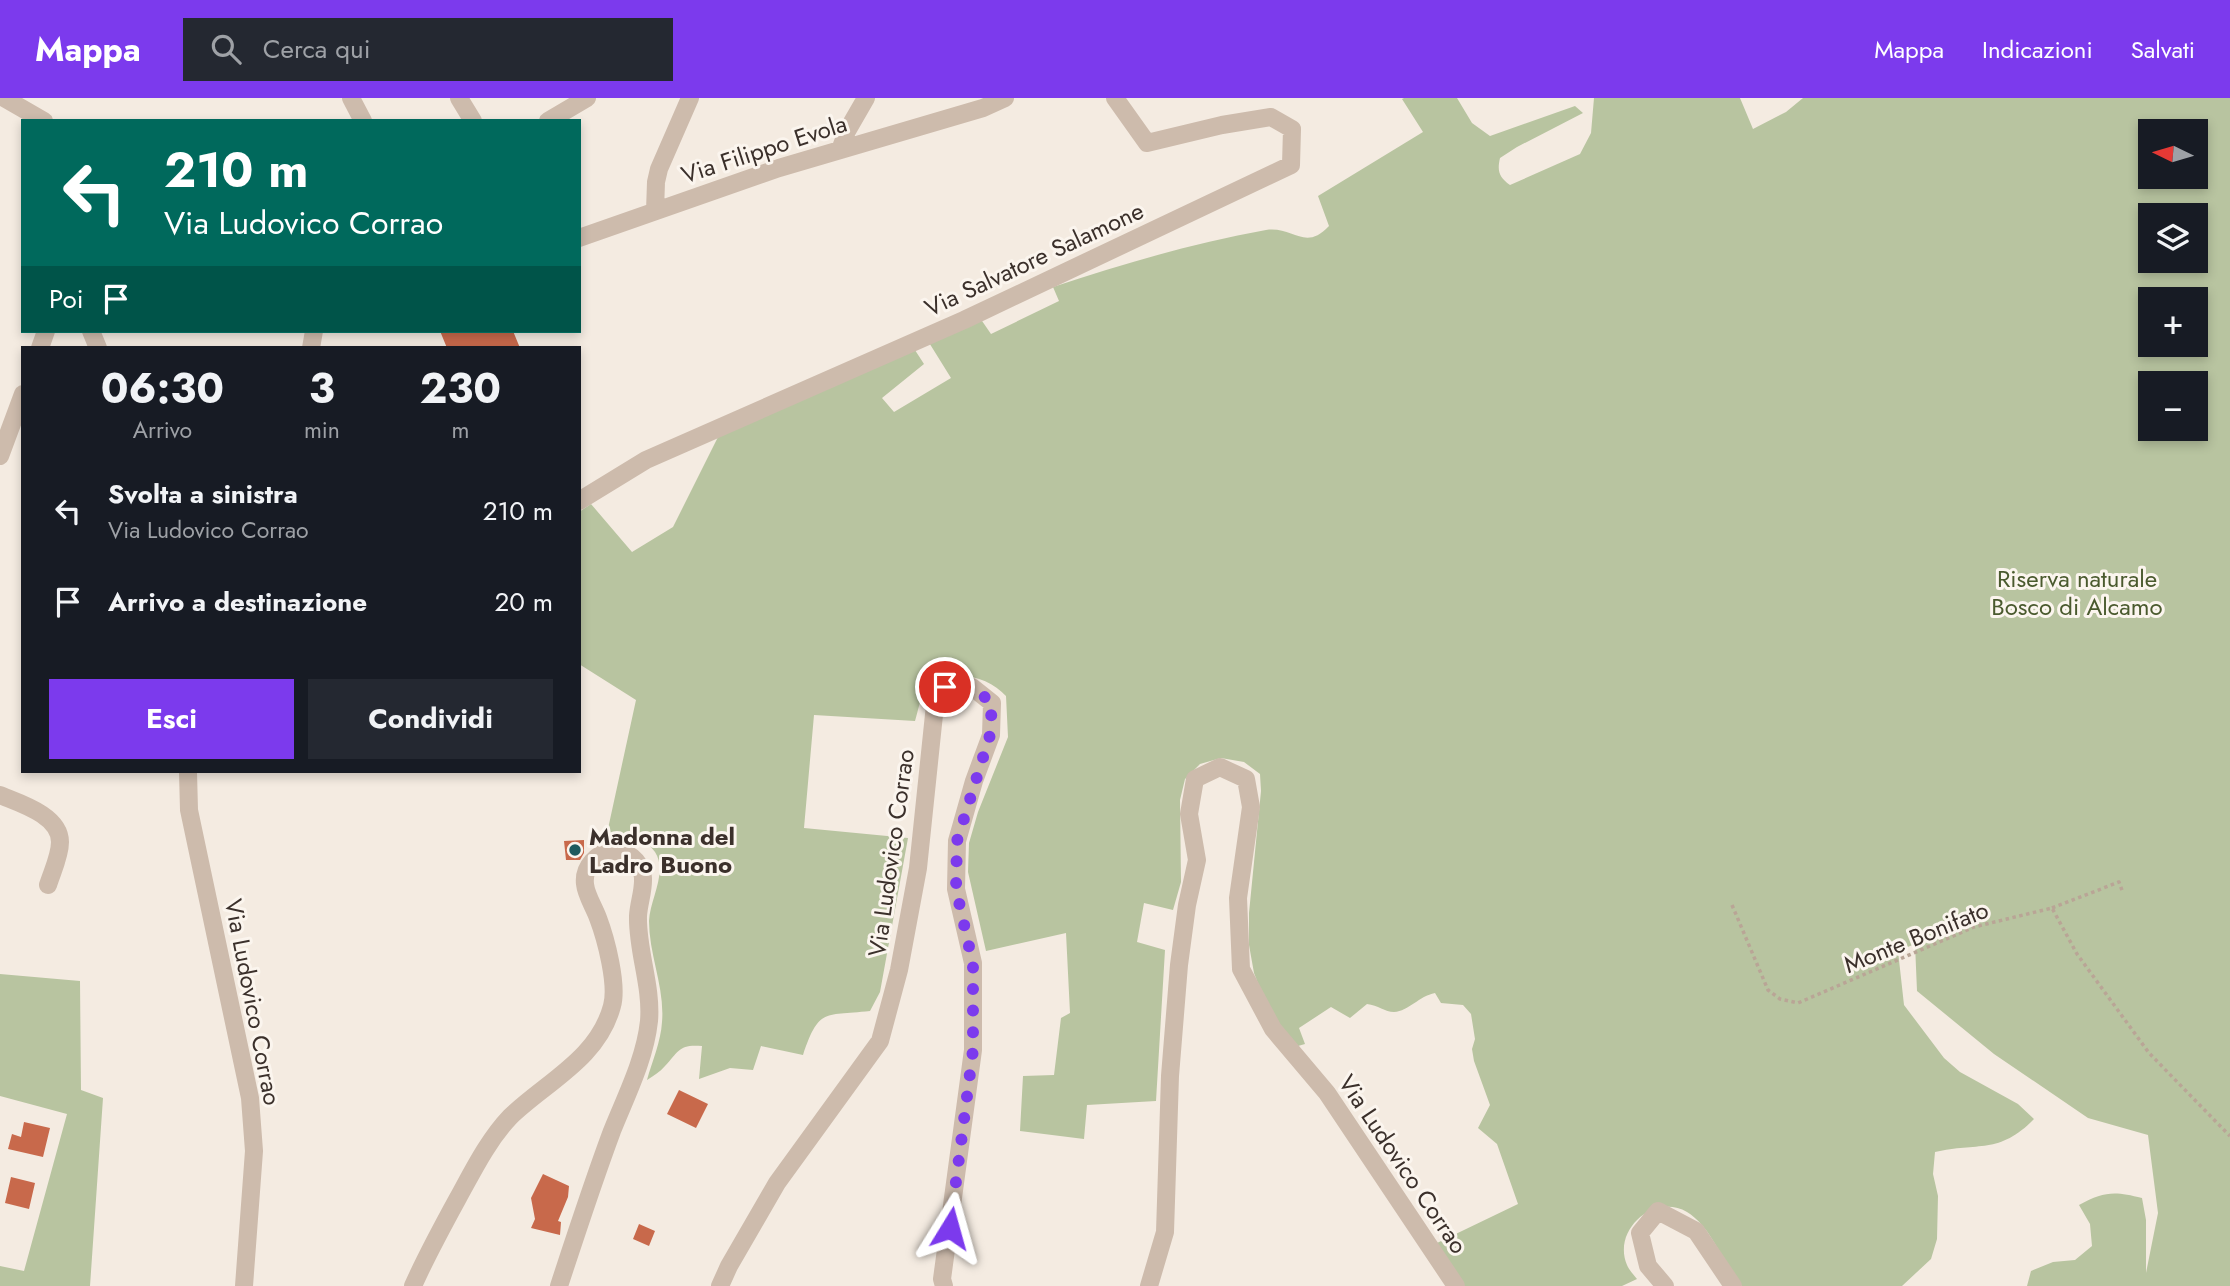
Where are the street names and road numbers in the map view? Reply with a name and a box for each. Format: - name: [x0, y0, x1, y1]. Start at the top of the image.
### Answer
- street label: Via Filippo Evola: [677, 106, 851, 192]
- street label: Via Salvatore Salamone: [919, 193, 1149, 325]
- street label: Via Ludovico Corrao: [859, 747, 923, 959]
- street label: Monte Bonifato: [1838, 892, 1994, 982]
- street label: Via Ludovico Corrao: [216, 896, 290, 1108]
- street label: Via Ludovico Corrao: [1330, 1067, 1476, 1261]

